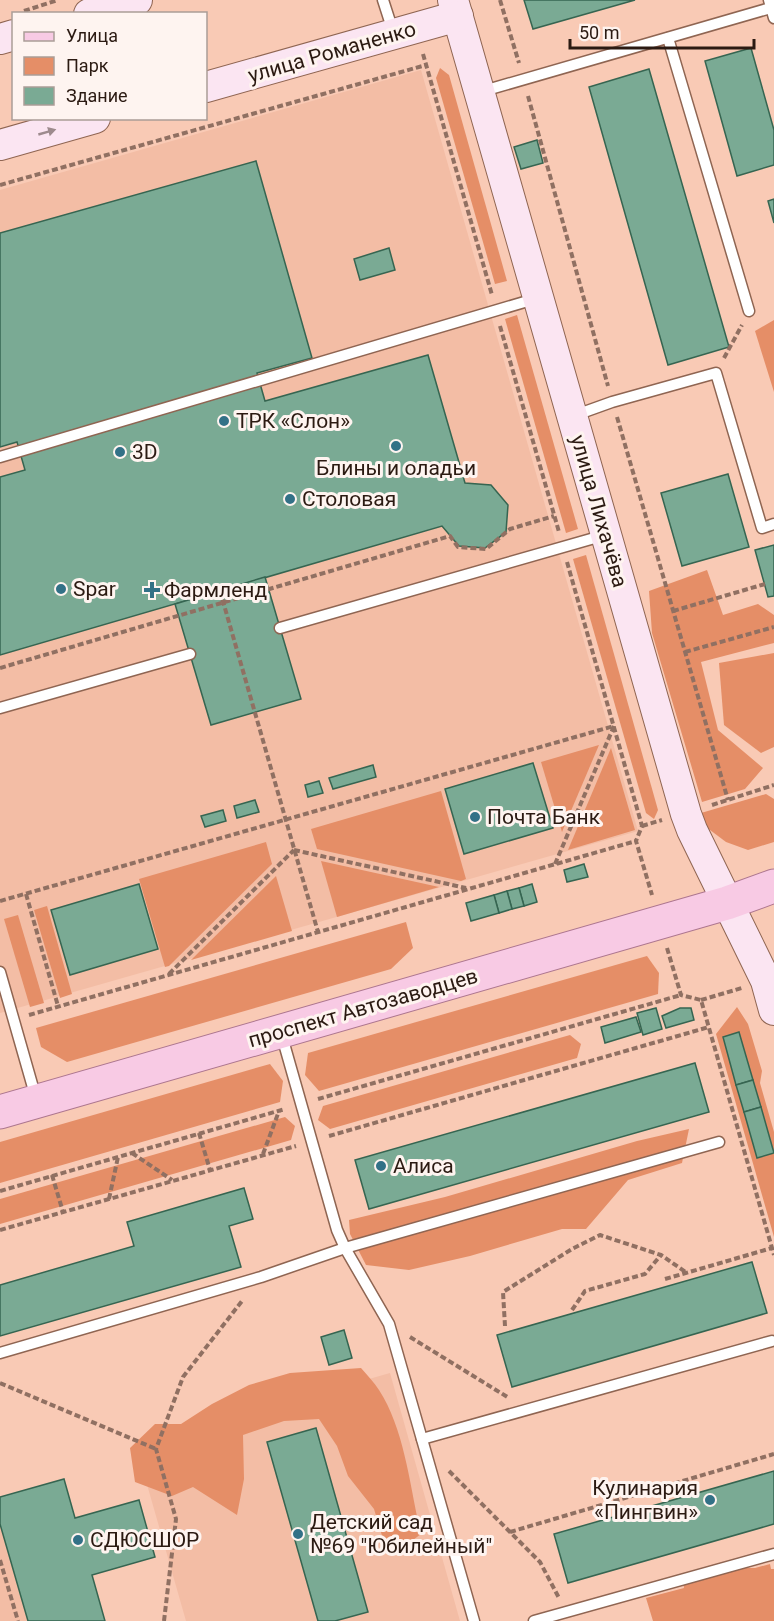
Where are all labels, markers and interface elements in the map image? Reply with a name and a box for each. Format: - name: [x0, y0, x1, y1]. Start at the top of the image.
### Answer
- legend: [12, 12, 207, 120]
- scale bar: [570, 12, 754, 50]
- street label: улица Романенко: [245, 17, 419, 87]
- text: 50 m: [579, 22, 619, 43]
- text: Улица: [66, 25, 118, 46]
- text: Парк: [66, 55, 109, 76]
- text: Здание: [66, 85, 128, 106]
- one-way arrow: [39, 127, 57, 136]
- place label: ТРК «Слон»: [236, 409, 350, 433]
- marker: ТРК «Слон»: [217, 414, 231, 428]
- street label: улица Лихачёва: [566, 432, 632, 590]
- marker: Блины и оладьи: [389, 439, 403, 453]
- place label: 3D: [132, 440, 158, 464]
- marker: 3D: [113, 445, 127, 459]
- place label: Блины и оладьи: [316, 456, 476, 480]
- place label: Столовая: [302, 487, 396, 511]
- marker: Столовая: [283, 492, 297, 506]
- place label: Spar: [73, 577, 116, 601]
- place label: Фармленд: [164, 578, 267, 602]
- marker: Spar: [54, 582, 68, 596]
- marker: Фармленд: [145, 583, 159, 597]
- place label: Почта Банк: [487, 805, 601, 829]
- marker: Почта Банк: [468, 810, 482, 824]
- street label: проспект Автозаводцев: [245, 964, 481, 1052]
- place label: Алиса: [393, 1154, 454, 1178]
- marker: Алиса: [374, 1159, 388, 1173]
- place label: Кулинария «Пингвин»: [592, 1476, 698, 1524]
- marker: Кулинария «Пингвин»: [703, 1493, 717, 1507]
- place label: Детский сад №69 "Юбилейный": [310, 1510, 492, 1558]
- marker: Детский сад №69 "Юбилейный": [291, 1527, 305, 1541]
- place label: СДЮСШОР: [90, 1528, 199, 1552]
- marker: СДЮСШОР: [71, 1533, 85, 1547]

